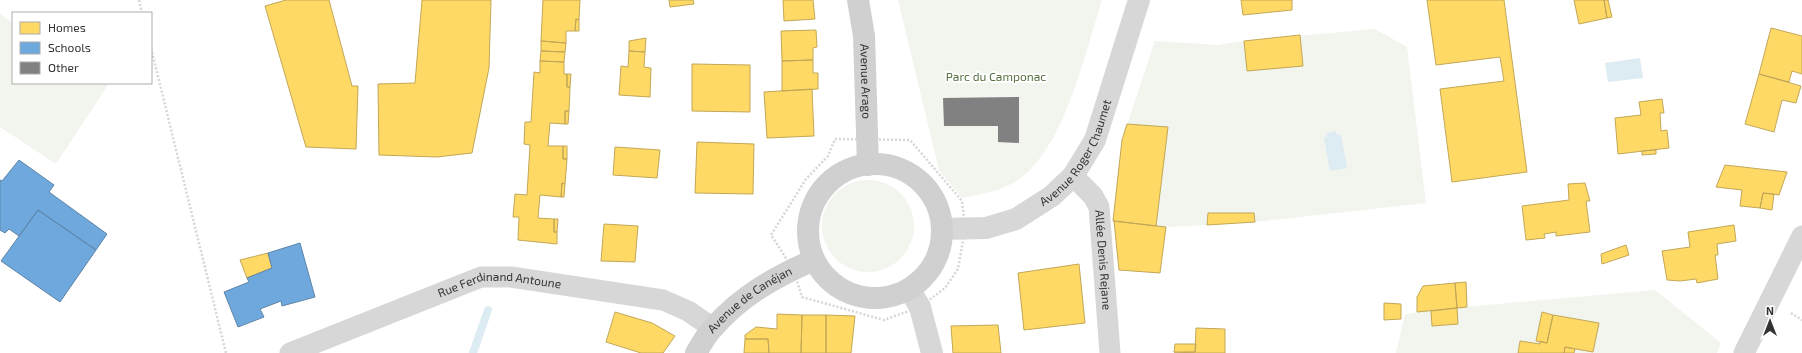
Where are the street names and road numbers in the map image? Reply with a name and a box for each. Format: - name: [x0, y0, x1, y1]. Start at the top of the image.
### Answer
- street label: Avenue Arago: [858, 44, 875, 119]
- street label: Avenue Roger Chaumet: [1037, 97, 1113, 208]
- street label: Allée Denis Rejane: [1093, 209, 1115, 310]
- street label: Avenue de Canéjan: [704, 263, 794, 335]
- street label: Rue Ferdinand Antoune: [435, 269, 562, 300]

